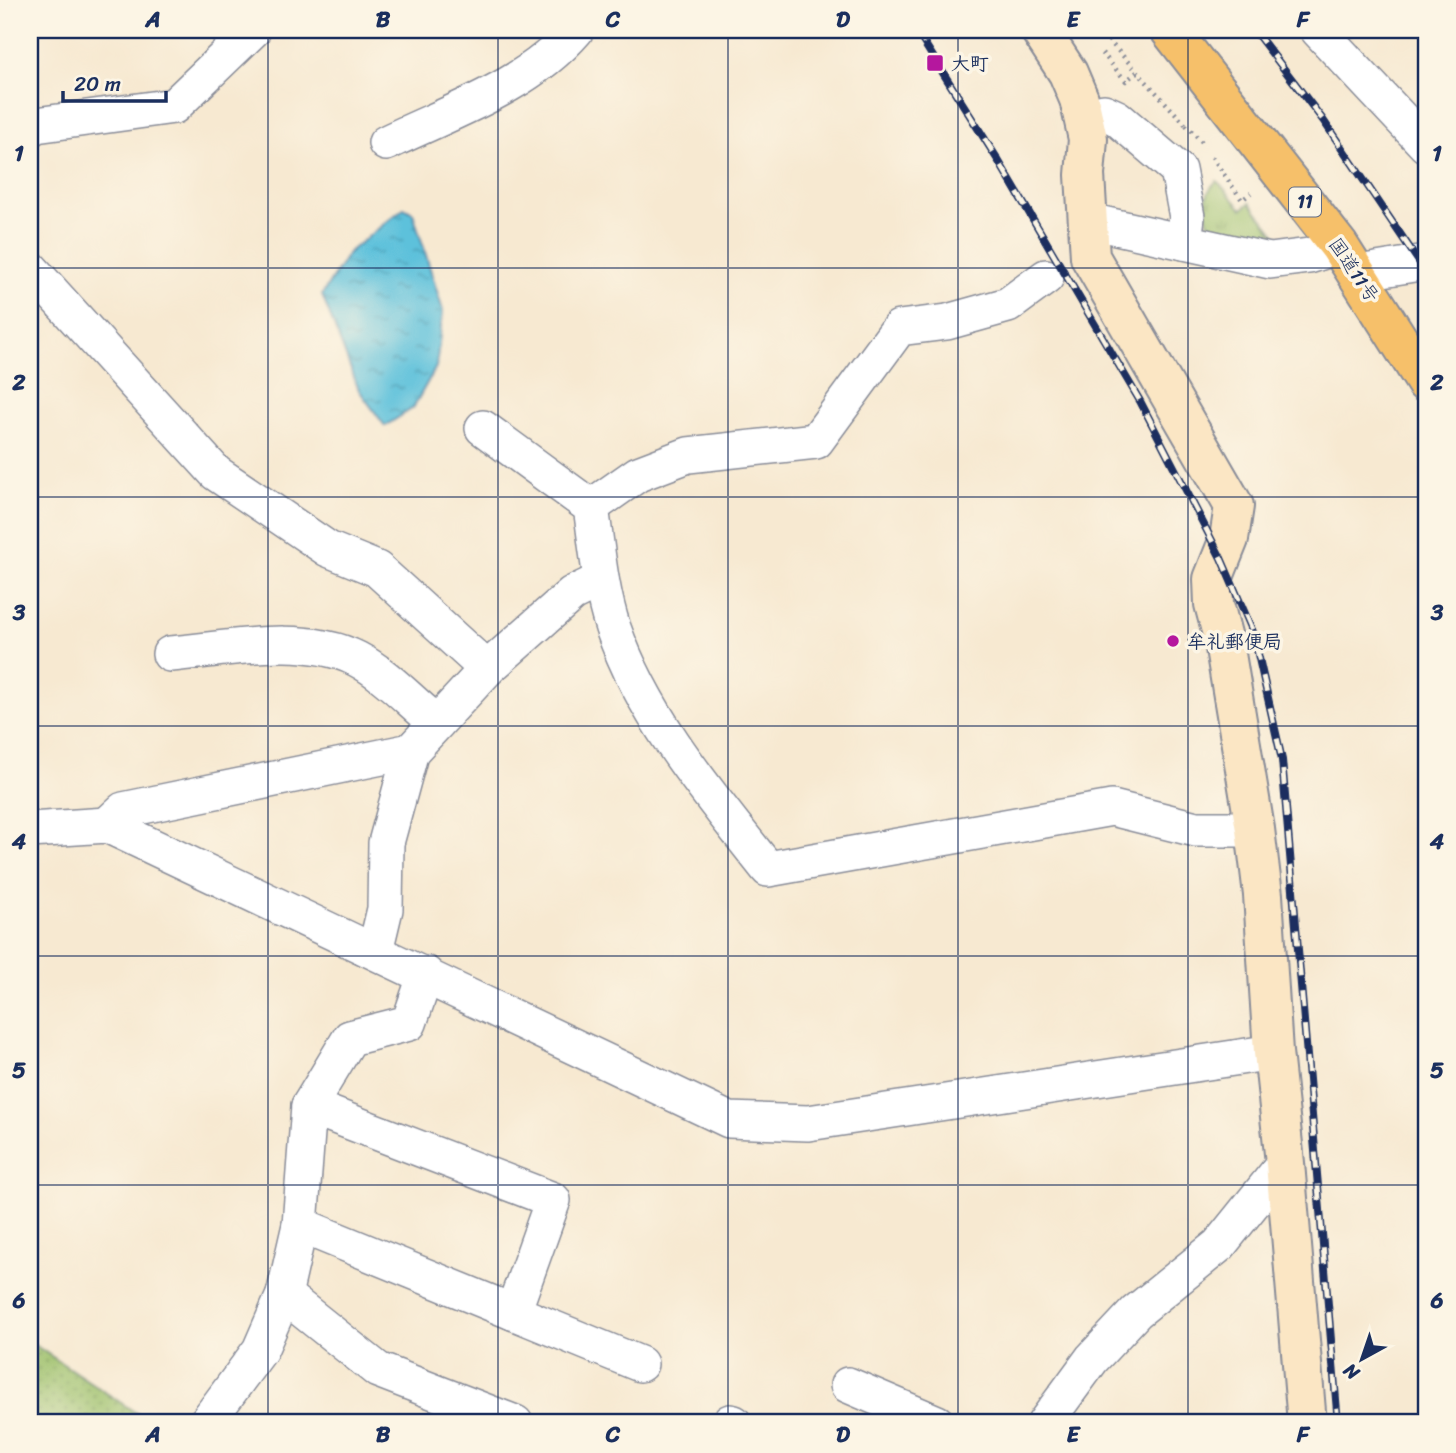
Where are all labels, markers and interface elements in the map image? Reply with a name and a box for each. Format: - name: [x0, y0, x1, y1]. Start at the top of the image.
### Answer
- text: A: [144, 0, 161, 40]
- text: B: [376, 0, 391, 40]
- text: C: [605, 0, 621, 40]
- text: D: [836, 0, 851, 40]
- text: E: [1067, 0, 1082, 40]
- text: F: [1296, 0, 1311, 40]
- place label: 大町: [951, 47, 989, 80]
- marker: 大町: [925, 53, 945, 73]
- scale bar: [63, 60, 166, 104]
- text: 20 m: [74, 65, 121, 103]
- text: 1: [14, 133, 24, 174]
- text: 1: [1432, 133, 1442, 174]
- road number: 11: [1289, 188, 1321, 216]
- street label: 国道11号: [1320, 230, 1388, 310]
- text: 2: [11, 362, 26, 403]
- text: 2: [1429, 362, 1444, 403]
- text: 3: [12, 592, 26, 633]
- text: 3: [1430, 592, 1444, 633]
- place label: 牟礼郵便局: [1187, 625, 1282, 658]
- marker: 牟礼郵便局: [1165, 633, 1181, 649]
- text: 4: [11, 821, 27, 862]
- text: 4: [1429, 821, 1445, 862]
- text: 5: [12, 1050, 26, 1091]
- text: 5: [1430, 1050, 1444, 1091]
- text: 6: [11, 1280, 26, 1321]
- text: 6: [1429, 1280, 1444, 1321]
- north arrow: [1326, 1324, 1396, 1394]
- text: N: [1335, 1354, 1368, 1389]
- text: A: [144, 1414, 161, 1453]
- text: B: [376, 1414, 391, 1453]
- text: C: [605, 1414, 621, 1453]
- text: D: [836, 1414, 851, 1453]
- text: E: [1067, 1414, 1082, 1453]
- text: F: [1296, 1414, 1311, 1453]

